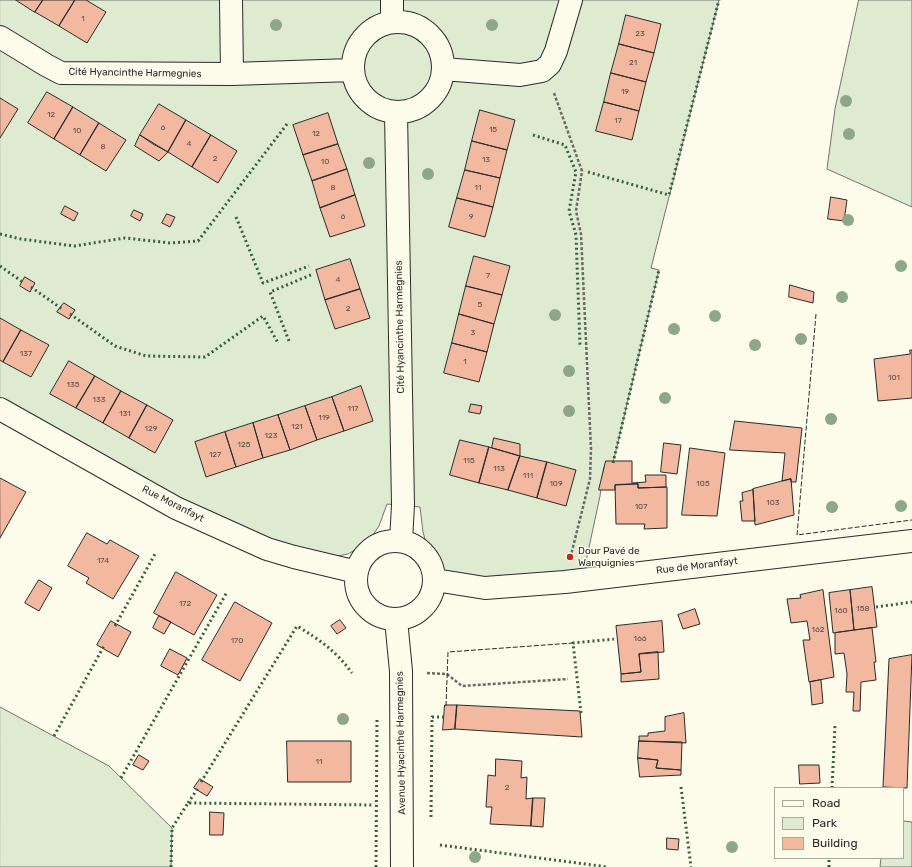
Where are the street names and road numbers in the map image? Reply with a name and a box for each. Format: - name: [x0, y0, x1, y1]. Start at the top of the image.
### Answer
- street label: Cité Hyancinthe Harmegnies: [68, 66, 202, 80]
- street label: Cité Hyancinthe Harmegnies: [393, 260, 407, 394]
- street label: Rue Moranfayt: [140, 483, 206, 525]
- street label: Rue de Moranfayt: [656, 555, 738, 577]
- street label: Avenue Hyacinthe Harmegnies: [394, 671, 408, 815]

